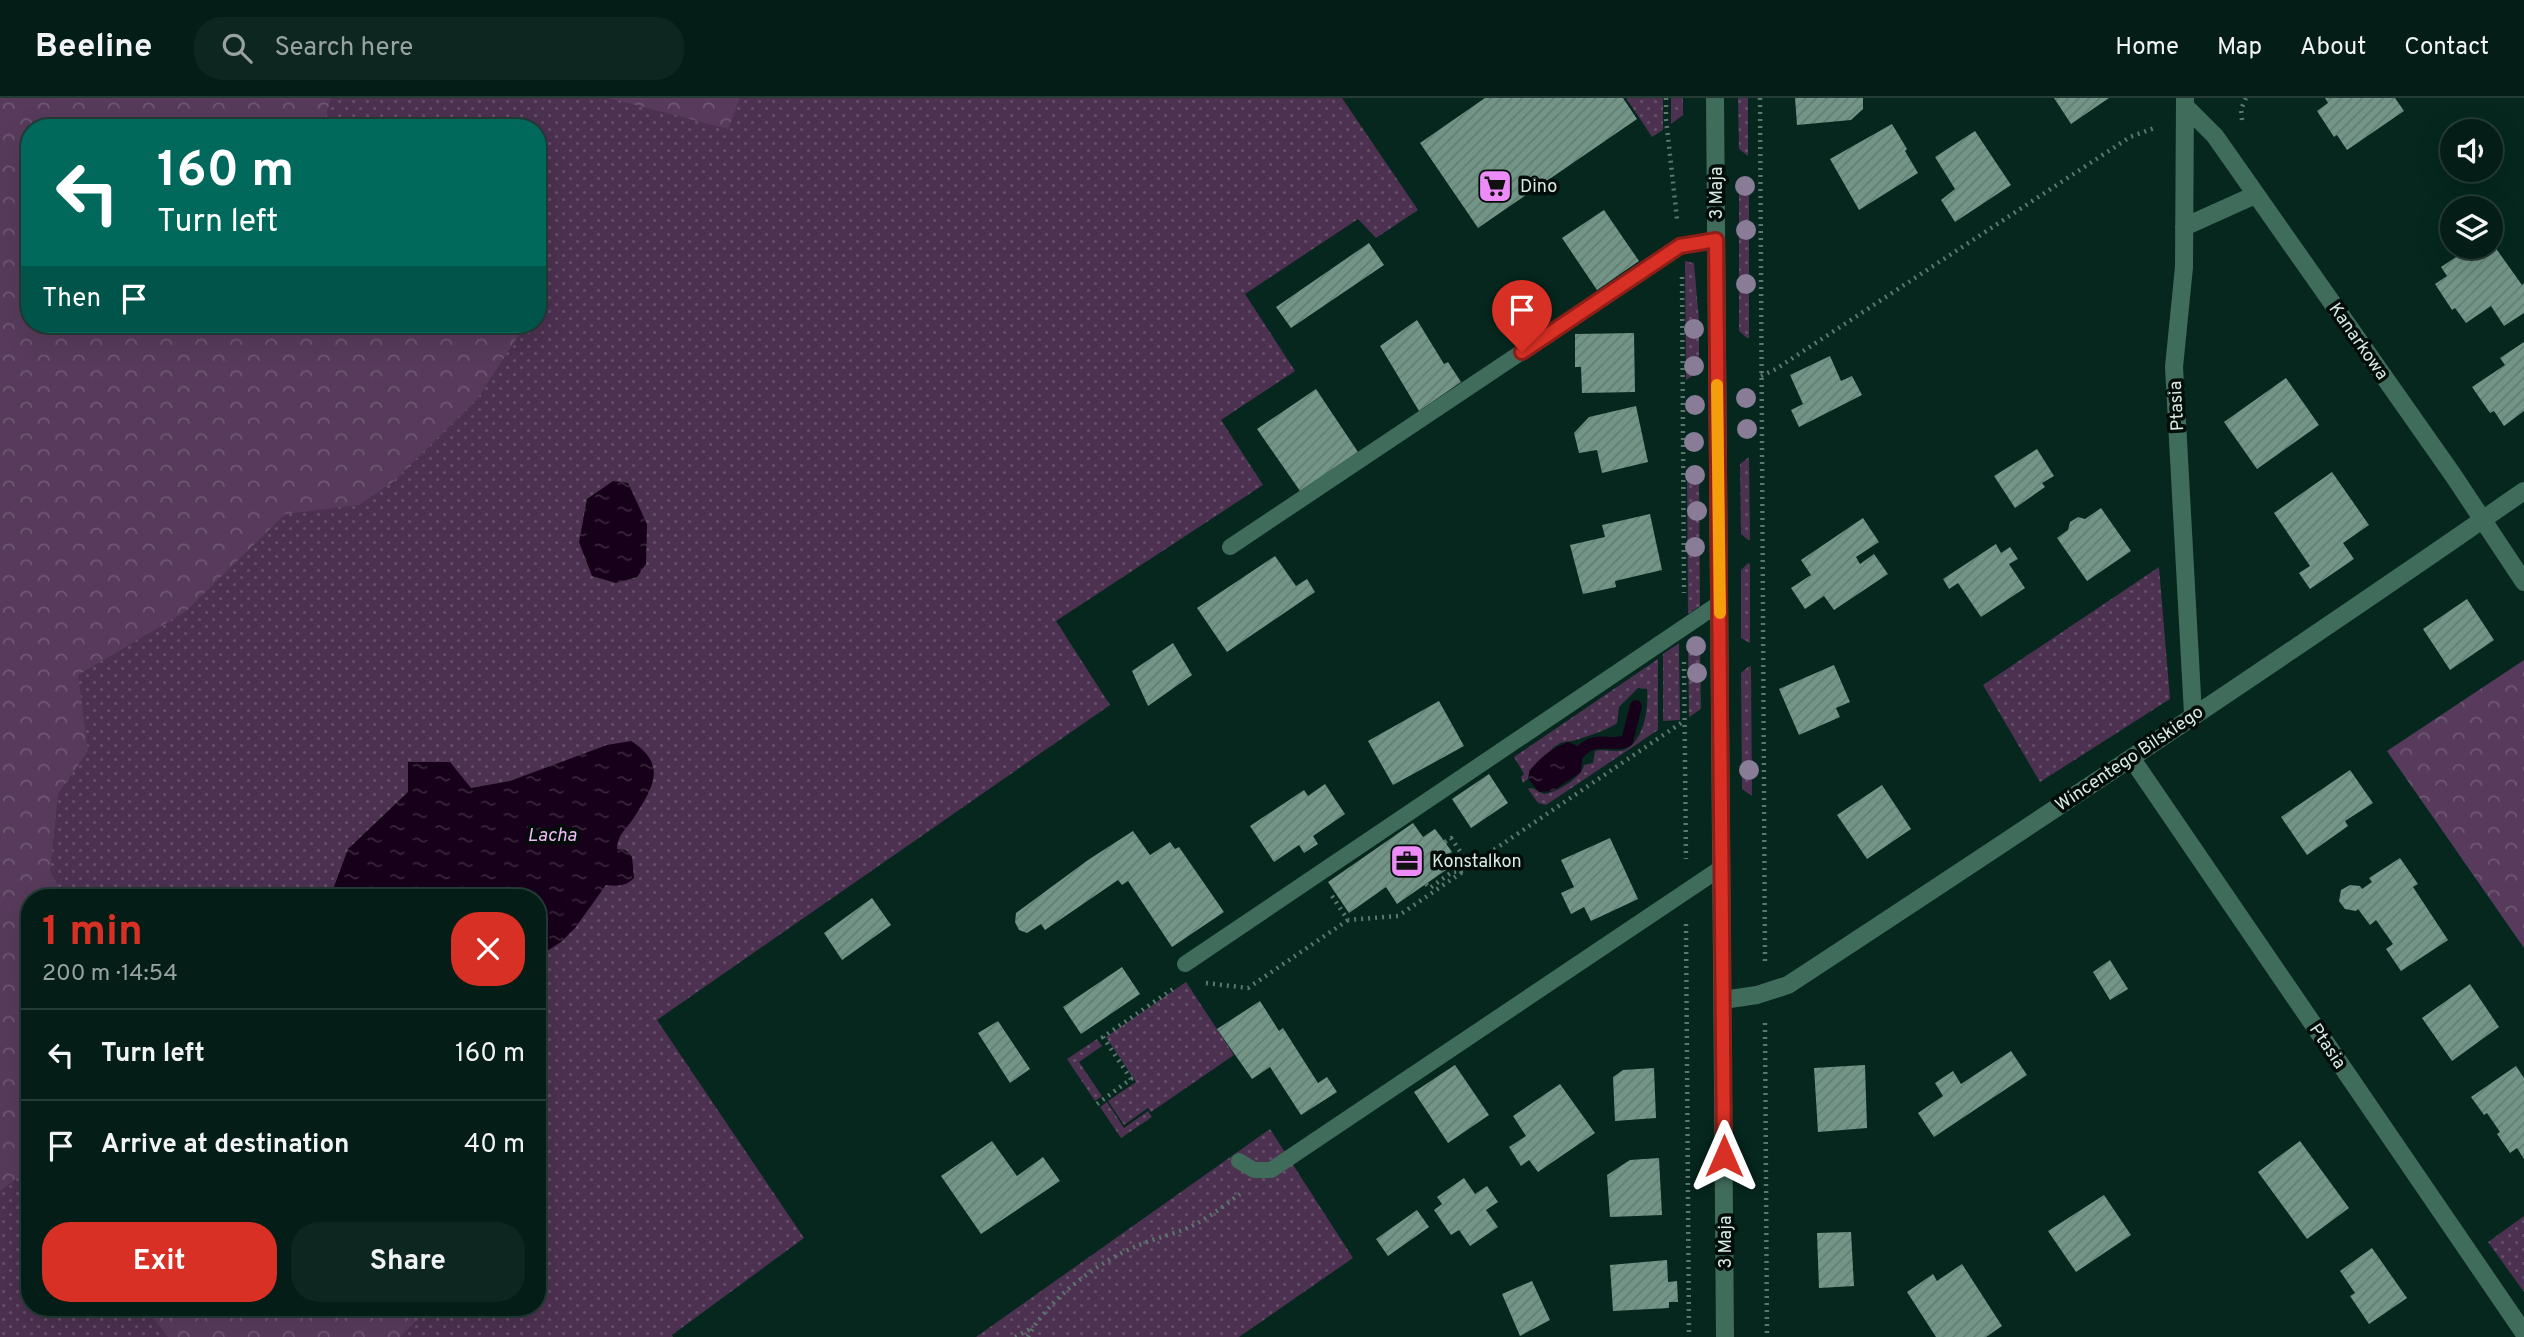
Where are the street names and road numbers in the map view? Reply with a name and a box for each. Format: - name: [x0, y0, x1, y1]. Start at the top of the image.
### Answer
- street label: 3 Maja: [1706, 166, 1729, 220]
- street label: Kanarkowa: [2323, 299, 2393, 385]
- street label: Ptasia: [2165, 380, 2190, 432]
- street label: Wincentego Bilskiego: [2051, 701, 2208, 817]
- street label: Ptasia: [2303, 1020, 2350, 1074]
- street label: 3 Maja: [1715, 1215, 1738, 1269]

